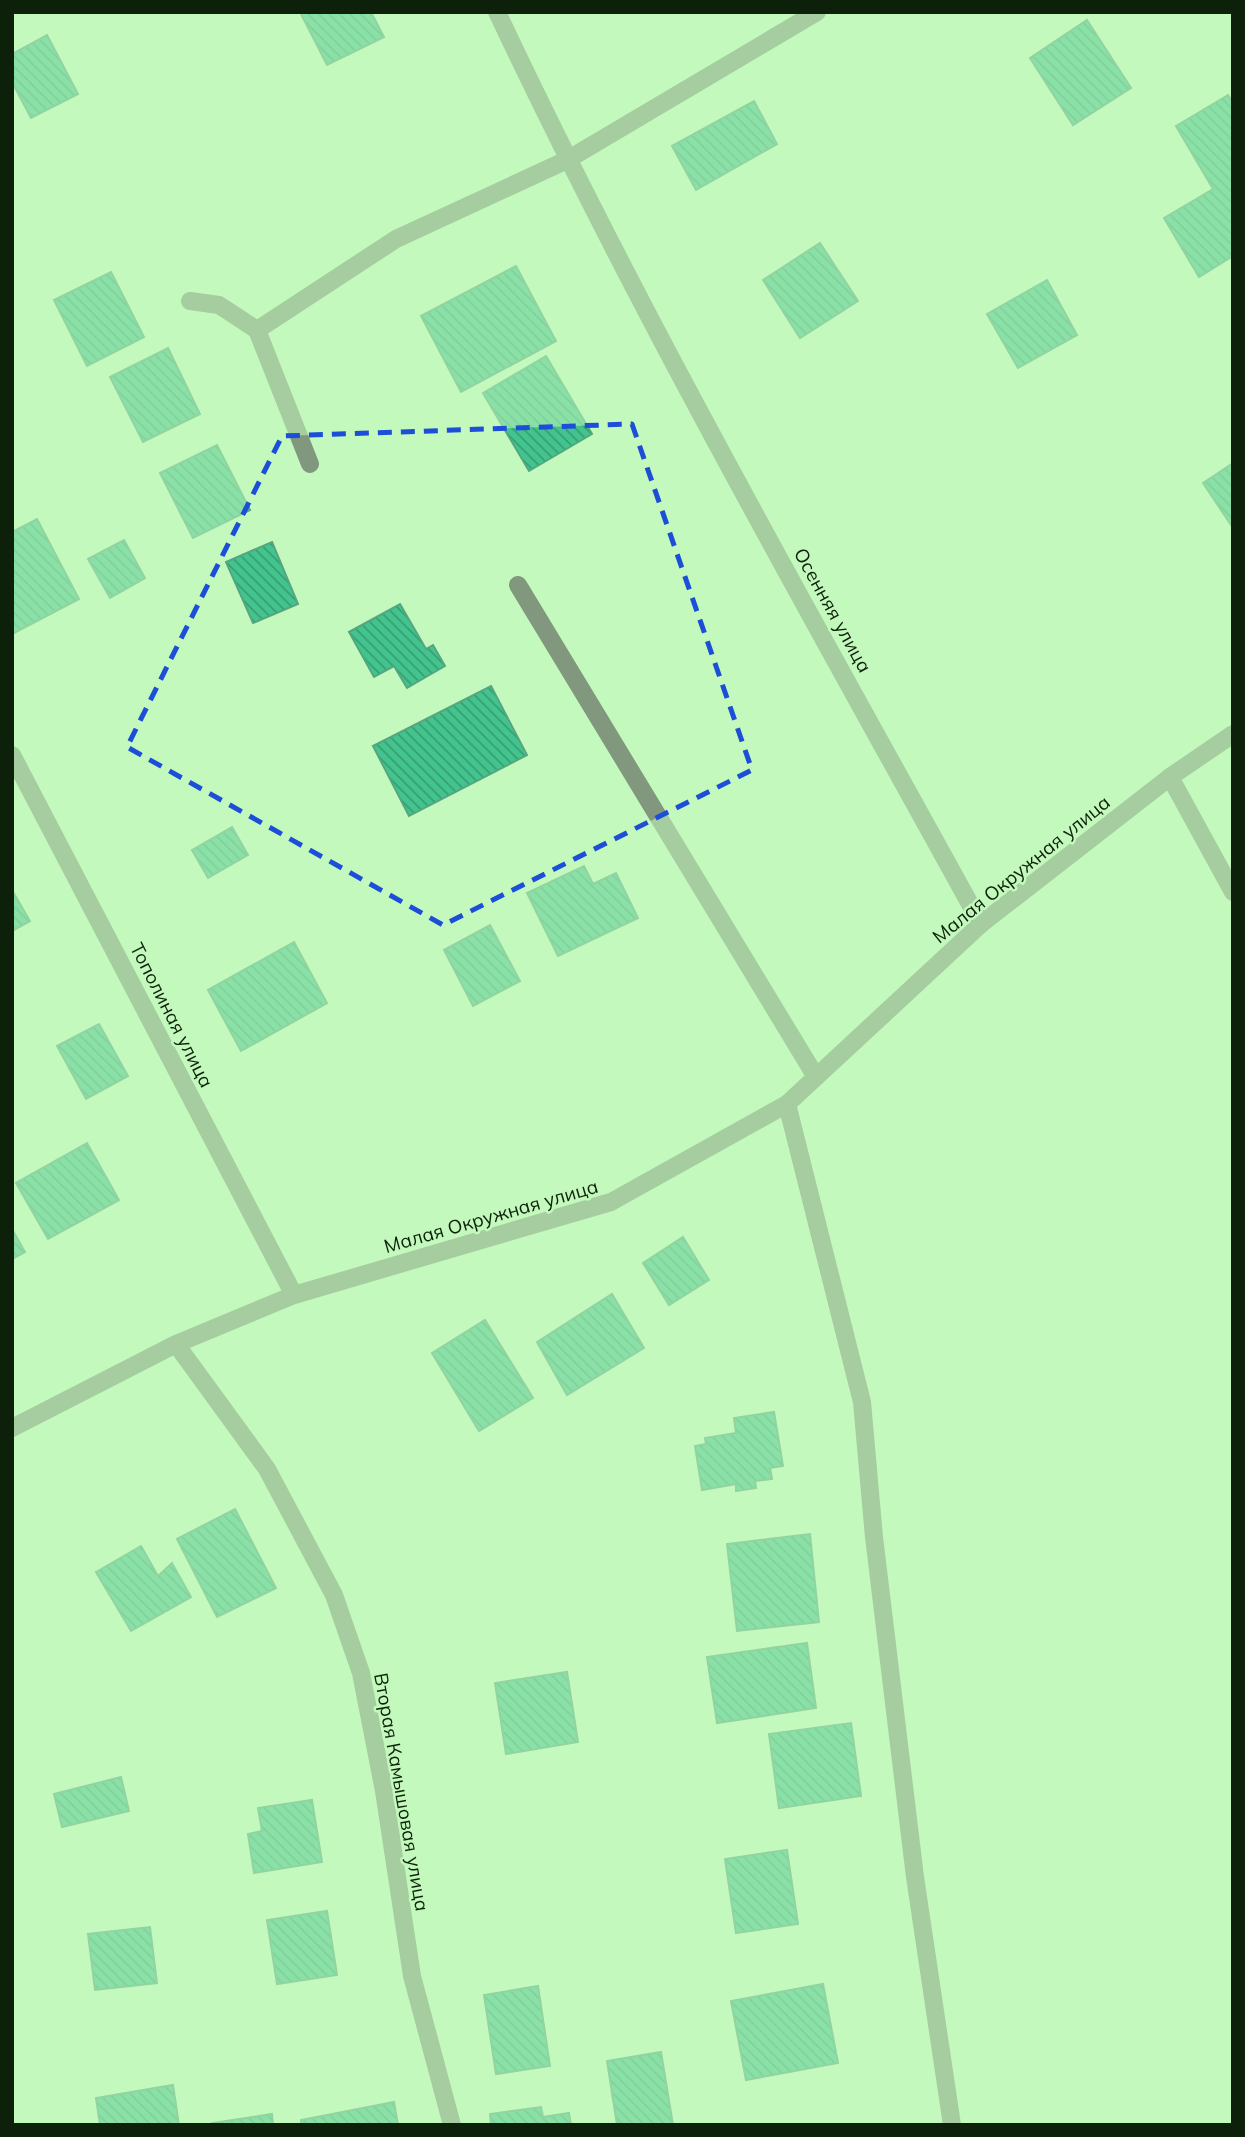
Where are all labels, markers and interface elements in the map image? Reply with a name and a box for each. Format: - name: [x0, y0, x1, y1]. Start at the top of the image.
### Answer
- street label: Осенняя улица: [789, 544, 877, 676]
- street label: Малая Окружная улица: [927, 790, 1115, 948]
- street label: Тополиная улица: [125, 939, 219, 1091]
- street label: Малая Окружная улица: [381, 1174, 601, 1258]
- street label: Вторая Камышовая улица: [369, 1671, 435, 1913]

